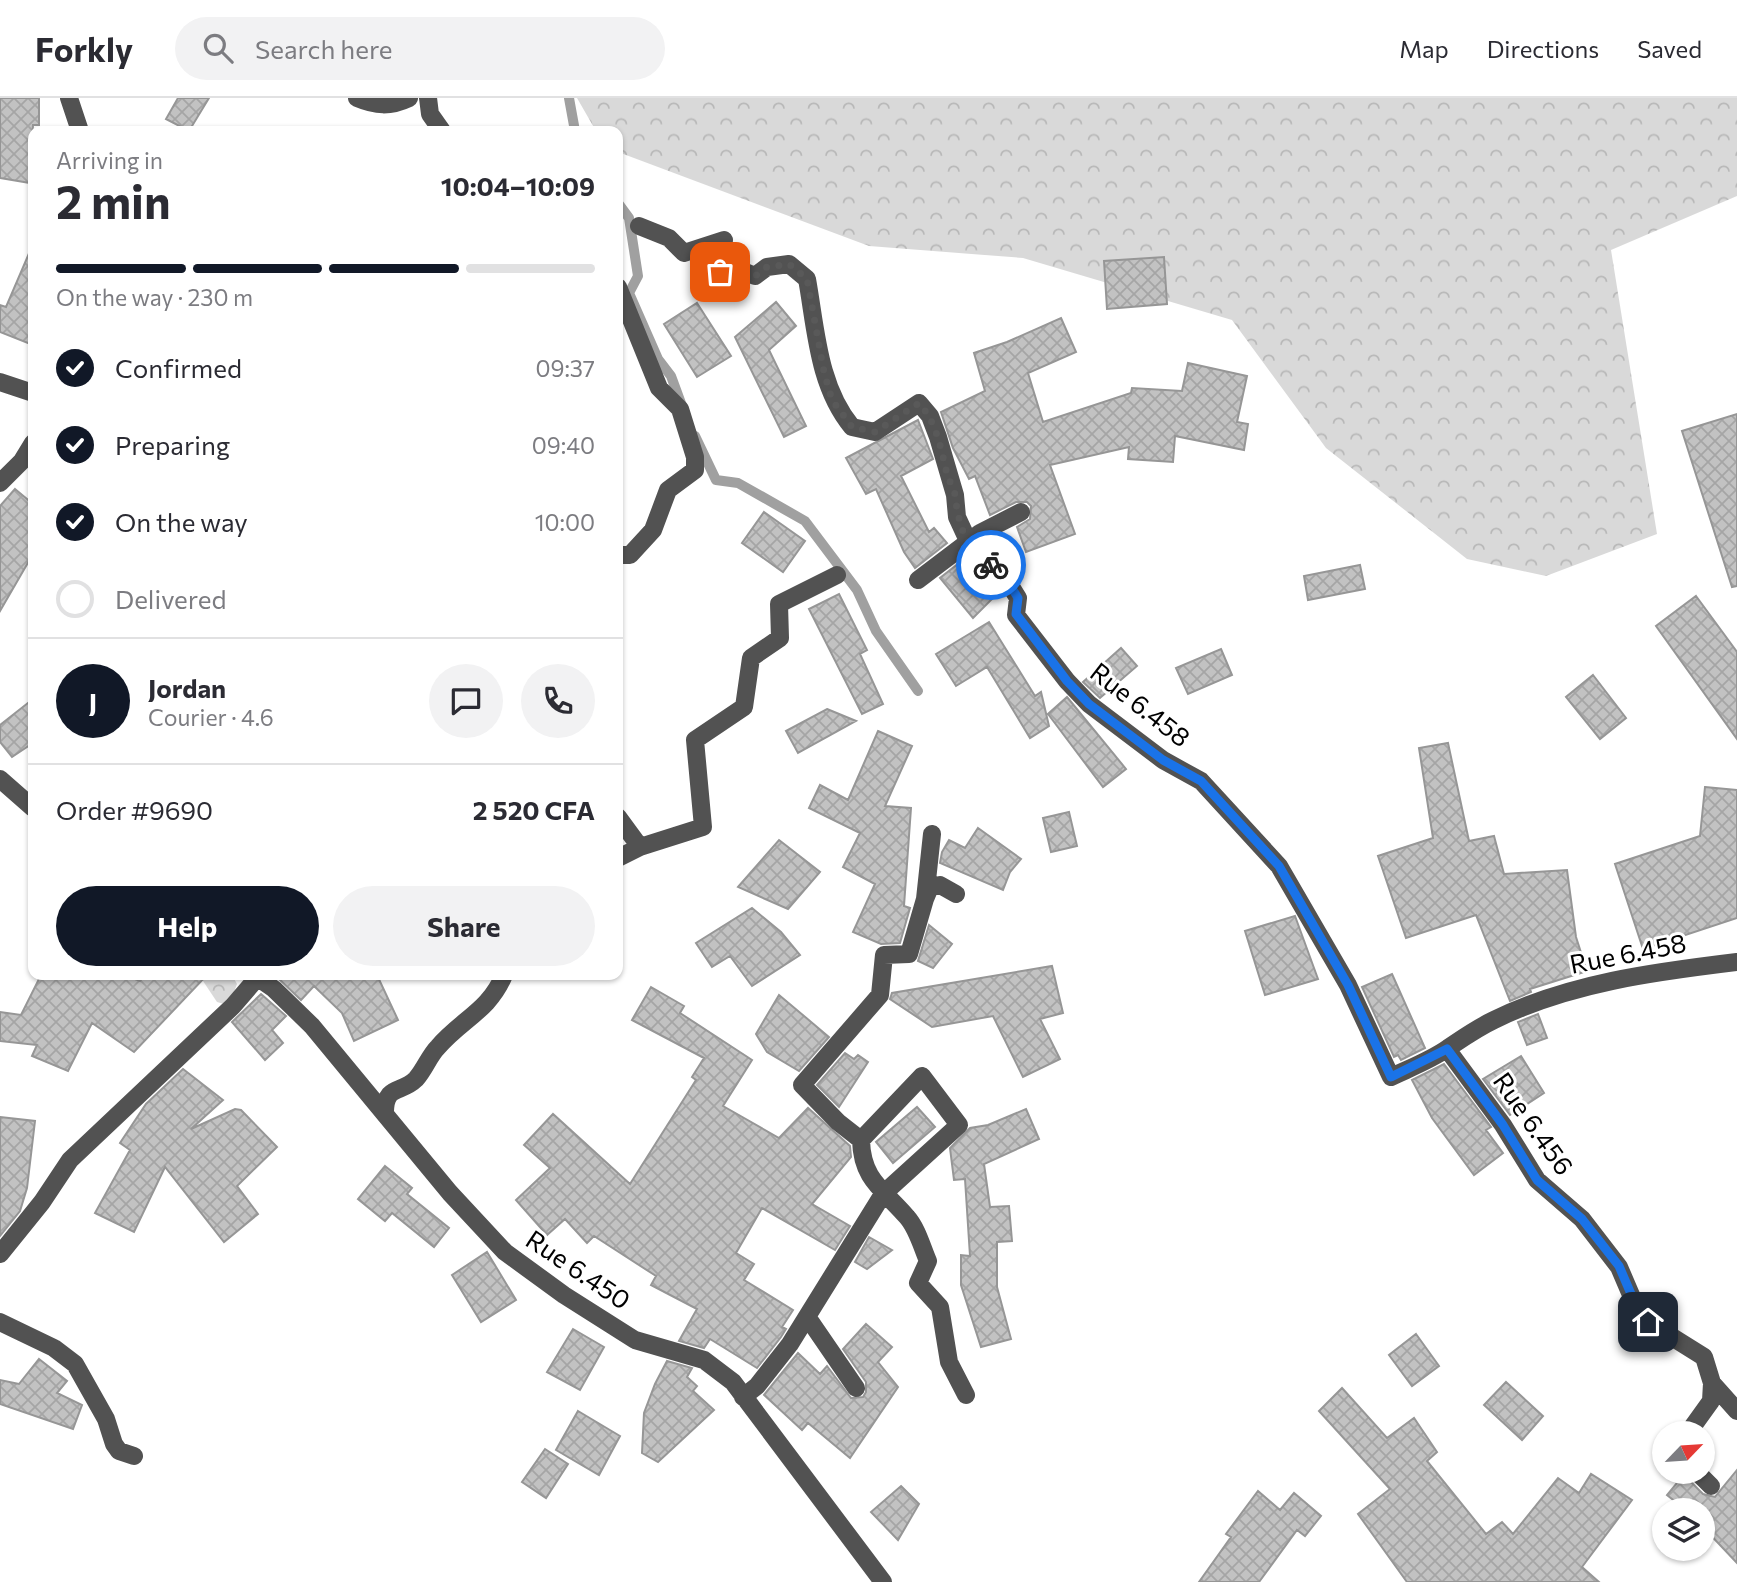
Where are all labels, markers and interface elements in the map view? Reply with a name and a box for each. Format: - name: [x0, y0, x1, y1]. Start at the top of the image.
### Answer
- search box: [175, 17, 665, 80]
- text: Forkly: [35, 28, 133, 69]
- icon: search: [199, 29, 237, 67]
- text: Search here: [255, 33, 393, 64]
- text: Map: [1399, 34, 1449, 63]
- text: Directions: [1487, 34, 1599, 63]
- text: Saved: [1637, 34, 1702, 63]
- text: Arriving in: [56, 146, 163, 174]
- text: 10:04–10:09: [441, 170, 595, 201]
- text: 2 min: [56, 172, 171, 228]
- pin: [690, 242, 750, 302]
- icon: bag: [701, 253, 739, 291]
- text: On the way · 230 m: [56, 283, 253, 311]
- icon: check: [56, 349, 94, 387]
- text: Confirmed: [115, 352, 242, 383]
- text: 09:37: [535, 354, 595, 382]
- icon: check: [56, 426, 94, 464]
- text: Preparing: [115, 429, 230, 460]
- text: 09:40: [532, 431, 595, 459]
- icon: check: [56, 503, 94, 541]
- text: On the way: [115, 506, 248, 537]
- text: 10:00: [535, 508, 595, 536]
- courier: [956, 530, 1026, 600]
- icon: bike: [972, 546, 1010, 584]
- text: Delivered: [115, 583, 226, 614]
- street label: Rue 6.458: [1085, 655, 1197, 752]
- button: chat: [429, 664, 503, 738]
- button: phone: [521, 664, 595, 738]
- text: Jordan: [148, 672, 226, 703]
- text: J: [89, 686, 97, 717]
- text: Courier · 4.6: [148, 703, 274, 731]
- text: Order #9690: [56, 794, 213, 825]
- text: 2 520 CFA: [473, 794, 595, 825]
- button: Help: [56, 886, 319, 966]
- button: Share: [333, 886, 595, 966]
- street label: Rue 6.458: [1567, 926, 1689, 979]
- street label: Rue 6.456: [1488, 1066, 1581, 1180]
- street label: Rue 6.450: [521, 1223, 637, 1315]
- pin: [1618, 1292, 1678, 1352]
- icon: home: [1629, 1303, 1667, 1341]
- north arrow: [1652, 1421, 1715, 1484]
- map controls: [1652, 1421, 1715, 1561]
- button: layers: [1652, 1498, 1715, 1561]

